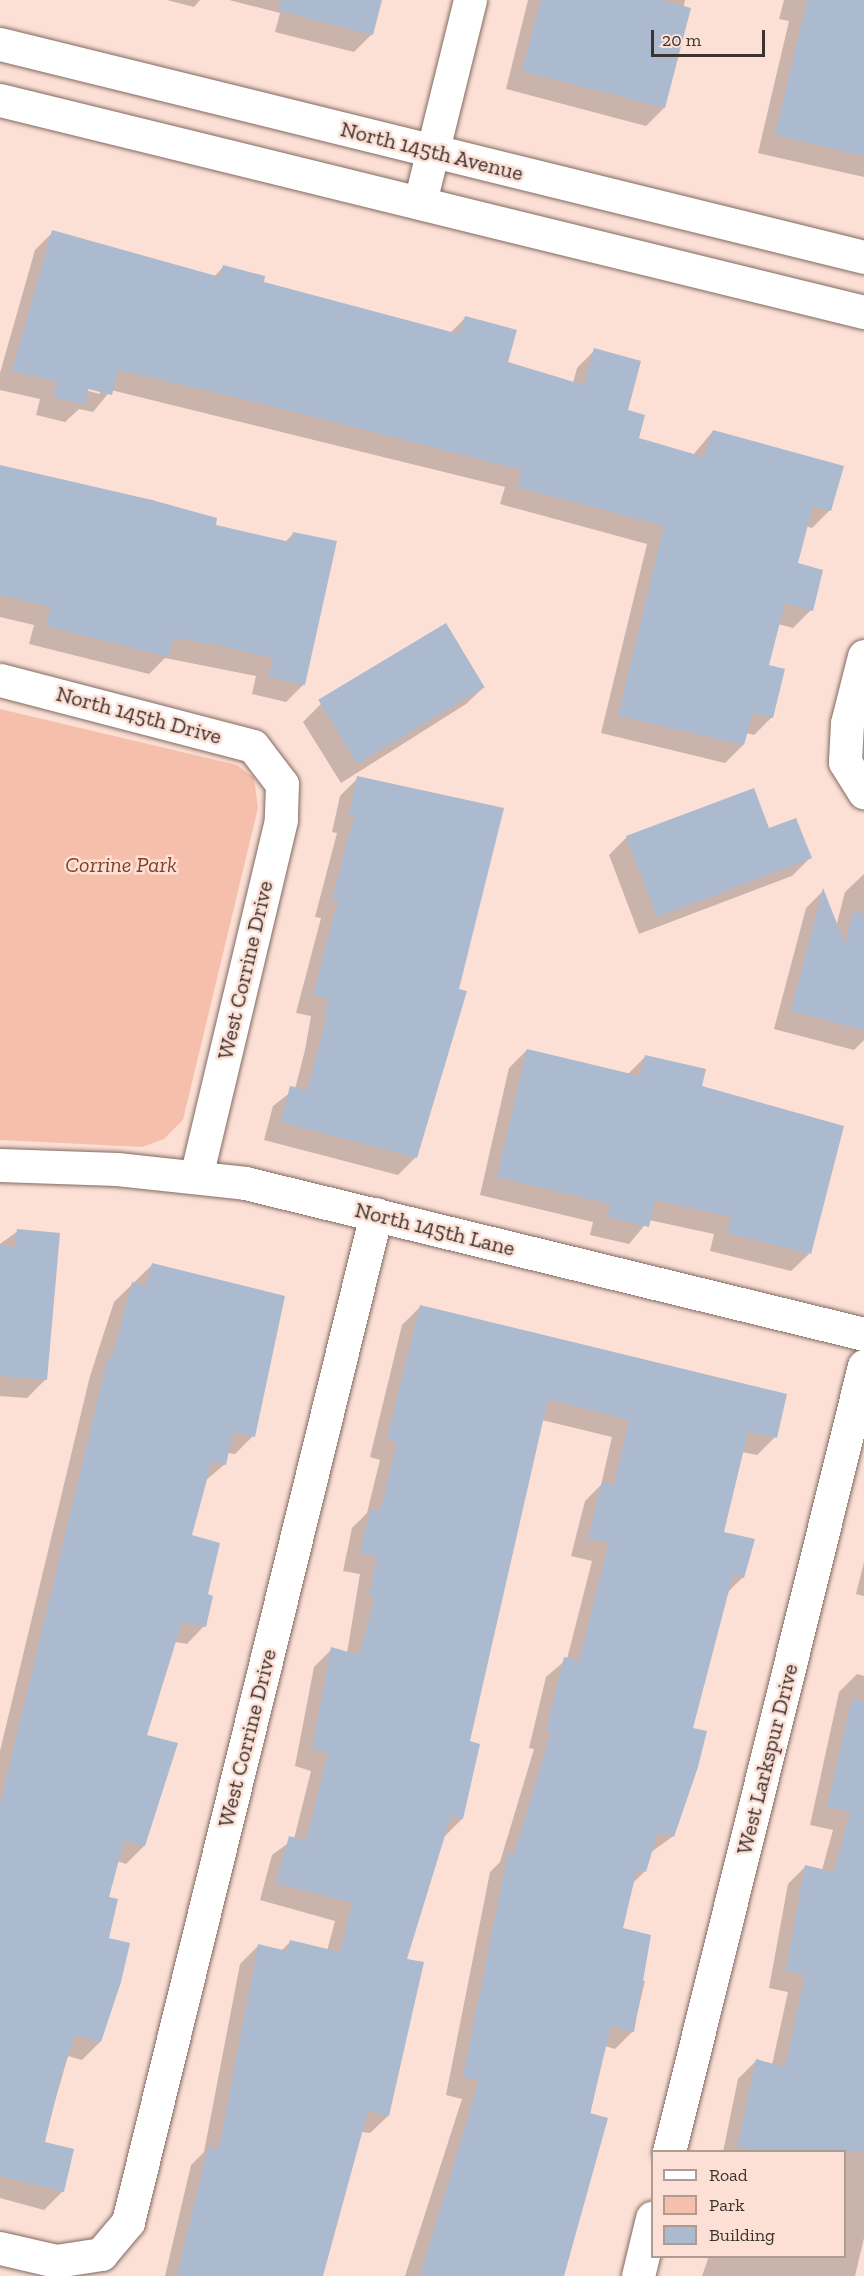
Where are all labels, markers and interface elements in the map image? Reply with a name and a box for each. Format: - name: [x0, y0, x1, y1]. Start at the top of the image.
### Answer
- scale bar: [654, 18, 768, 56]
- text: 20 m: [662, 29, 701, 51]
- street label: North 145th Avenue: [337, 115, 527, 187]
- street label: North 145th Drive: [53, 680, 225, 750]
- park label: Corrine Park: [65, 852, 177, 878]
- street label: West Corrine Drive: [212, 878, 278, 1062]
- street label: North 145th Lane: [352, 1196, 518, 1262]
- street label: West Corrine Drive: [212, 1646, 282, 1830]
- street label: West Larkspur Drive: [730, 1661, 804, 1857]
- legend: [651, 2150, 846, 2258]
- text: Road: [709, 2164, 748, 2186]
- text: Park: [709, 2194, 745, 2216]
- text: Building: [709, 2224, 775, 2246]

